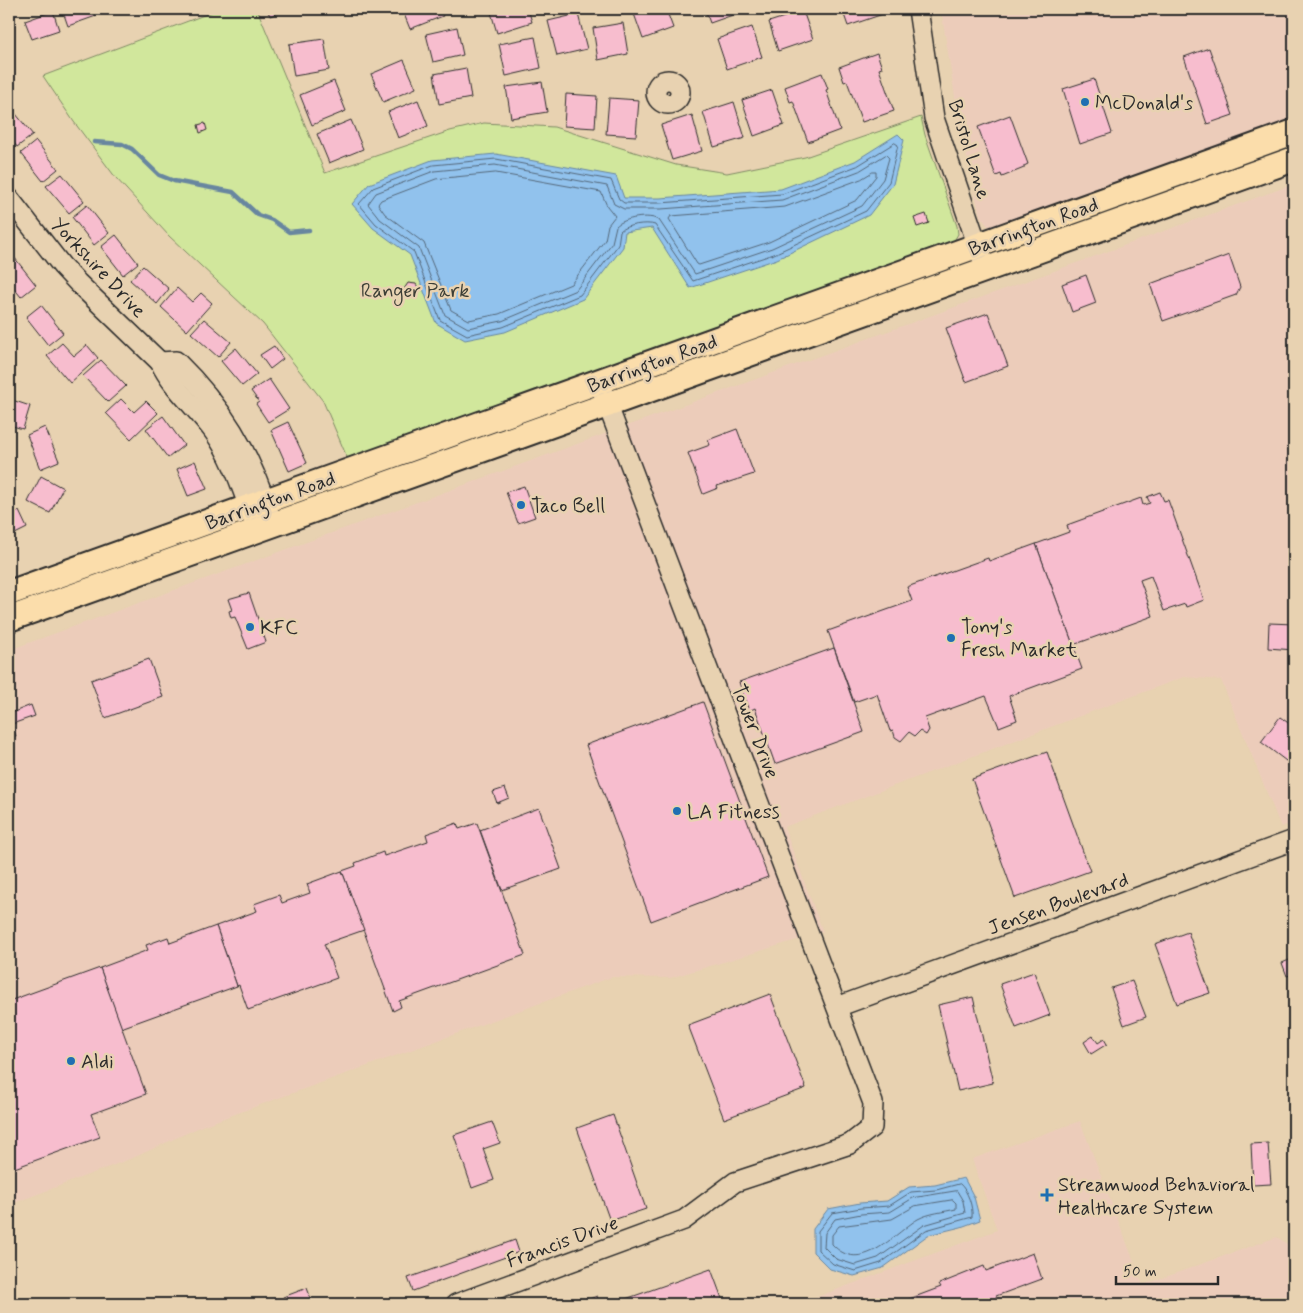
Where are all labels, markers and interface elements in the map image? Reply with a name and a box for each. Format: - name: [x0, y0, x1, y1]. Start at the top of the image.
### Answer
- place label: McDonald's: [1095, 90, 1193, 117]
- street label: Bristol Lane: [941, 96, 996, 203]
- marker: McDonald's: [1079, 96, 1091, 108]
- street label: Barrington Road: [965, 191, 1103, 265]
- street label: Yorkshire Drive: [44, 212, 152, 324]
- park label: Ranger Park: [361, 278, 469, 306]
- street label: Barrington Road: [584, 328, 722, 402]
- street label: Barrington Road: [202, 465, 340, 539]
- place label: Taco Bell: [531, 493, 605, 520]
- marker: Taco Bell: [515, 499, 527, 511]
- place label: Tony's Fresh Market: [961, 614, 1078, 664]
- place label: KFC: [260, 615, 298, 642]
- marker: KFC: [244, 621, 256, 633]
- marker: Tony's Fresh Market: [945, 632, 957, 644]
- street label: Tower Drive: [724, 681, 785, 783]
- place label: LA Fitness: [687, 799, 780, 826]
- marker: LA Fitness: [671, 805, 683, 817]
- street label: Jensen Boulevard: [985, 866, 1132, 942]
- place label: Aldi: [81, 1049, 114, 1076]
- marker: Aldi: [65, 1055, 77, 1067]
- place label: Streamwood Behavioral Healthcare System: [1058, 1172, 1255, 1222]
- marker: Streamwood Behavioral Healthcare System: [1040, 1188, 1054, 1202]
- street label: Francis Drive: [503, 1210, 622, 1275]
- scale bar: [1116, 1253, 1218, 1285]
- text: 50 m: [1123, 1262, 1157, 1282]

